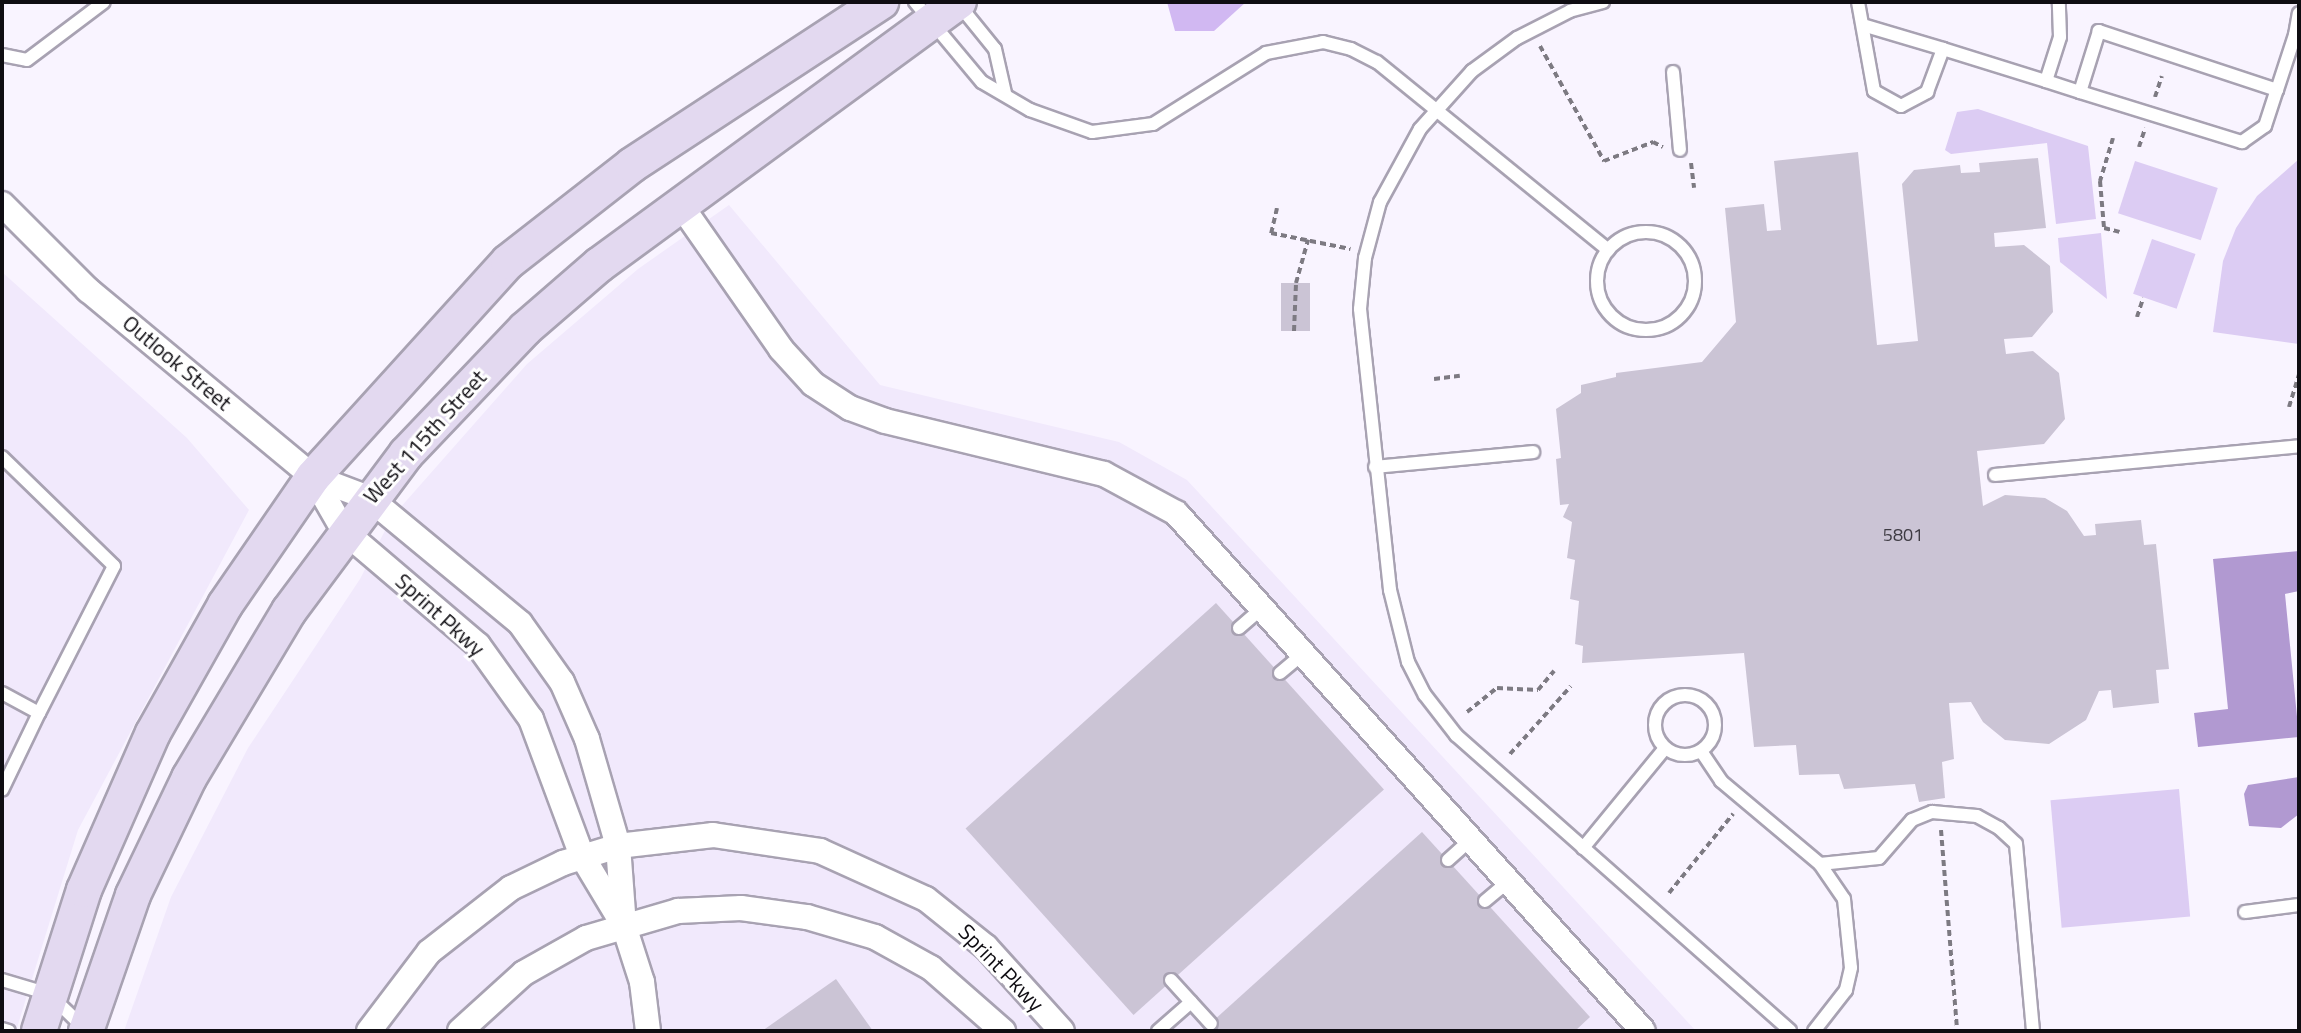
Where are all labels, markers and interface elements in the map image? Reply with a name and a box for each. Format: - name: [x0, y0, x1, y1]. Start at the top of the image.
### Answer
- street label: Outlook Street: [117, 310, 237, 416]
- street label: West 115th Street: [358, 365, 492, 509]
- house number: 5801: [1883, 524, 1923, 546]
- street label: Sprint Pkwy: [390, 568, 490, 662]
- street label: Sprint Pkwy: [953, 919, 1049, 1017]

